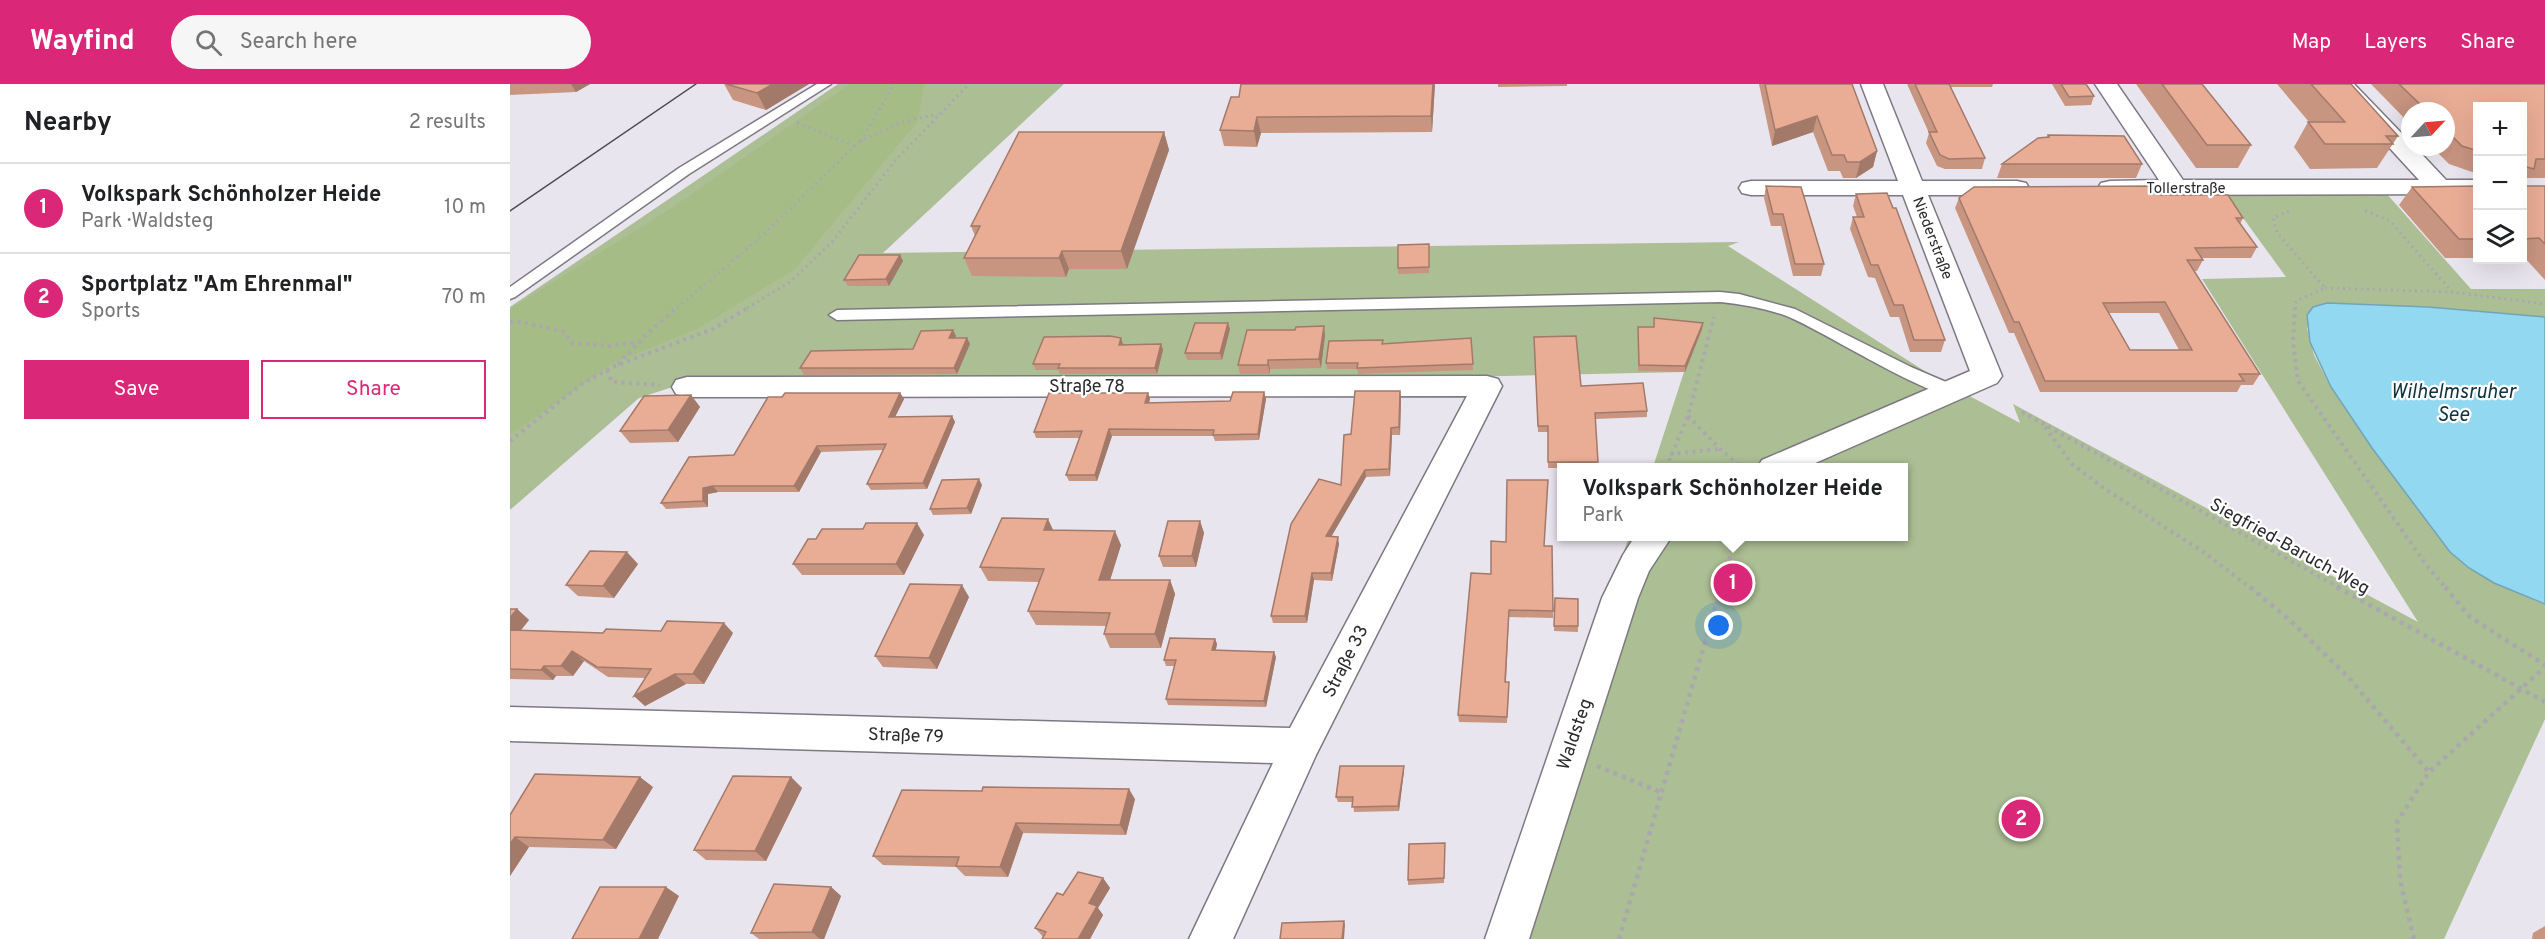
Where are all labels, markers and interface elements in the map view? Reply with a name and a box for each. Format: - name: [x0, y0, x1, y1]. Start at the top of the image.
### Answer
- search box: [171, 15, 591, 69]
- text: Wayfind: [30, 24, 135, 60]
- icon: search: [192, 26, 225, 59]
- text: Search here: [240, 29, 357, 56]
- text: Map: [2292, 29, 2331, 56]
- text: Layers: [2364, 29, 2427, 56]
- text: Share: [2460, 29, 2515, 56]
- north arrow: [2401, 102, 2455, 156]
- map controls: [2473, 102, 2527, 264]
- button: +: [2473, 102, 2527, 156]
- text: Nearby: [24, 107, 112, 140]
- text: 2 results: [409, 110, 486, 136]
- button: −: [2473, 156, 2527, 210]
- street label: Tollerstraße: [2146, 180, 2226, 199]
- text: Volkspark Schönholzer Heide: [81, 182, 381, 209]
- text: 1: [40, 195, 48, 221]
- text: 10 m: [444, 195, 486, 221]
- street label: Niederstraße: [1907, 195, 1956, 282]
- text: Park · Waldsteg: [81, 209, 214, 235]
- button: layers: [2473, 210, 2527, 264]
- text: Sportplatz "Am Ehrenmal": [81, 272, 352, 299]
- text: 2: [37, 285, 50, 311]
- text: 70 m: [442, 285, 486, 311]
- text: Sports: [81, 299, 141, 325]
- button: Save: [24, 360, 249, 419]
- button: Share: [261, 360, 486, 419]
- street label: Straße 78: [1049, 376, 1125, 399]
- water label: Wilhelmsruher See: [2390, 380, 2517, 429]
- popup: [1557, 463, 1908, 541]
- text: Volkspark Schönholzer Heide: [1582, 476, 1883, 503]
- street label: Siegfried-Baruch-Weg: [2205, 494, 2373, 601]
- text: Park: [1582, 503, 1624, 529]
- pin: 1: [1714, 560, 1752, 606]
- your location: [1704, 611, 1733, 640]
- street label: Straße 33: [1318, 622, 1374, 702]
- street label: Waldsteg: [1552, 696, 1598, 773]
- street label: Straße 79: [868, 724, 944, 749]
- pin: 2: [2002, 796, 2040, 842]

